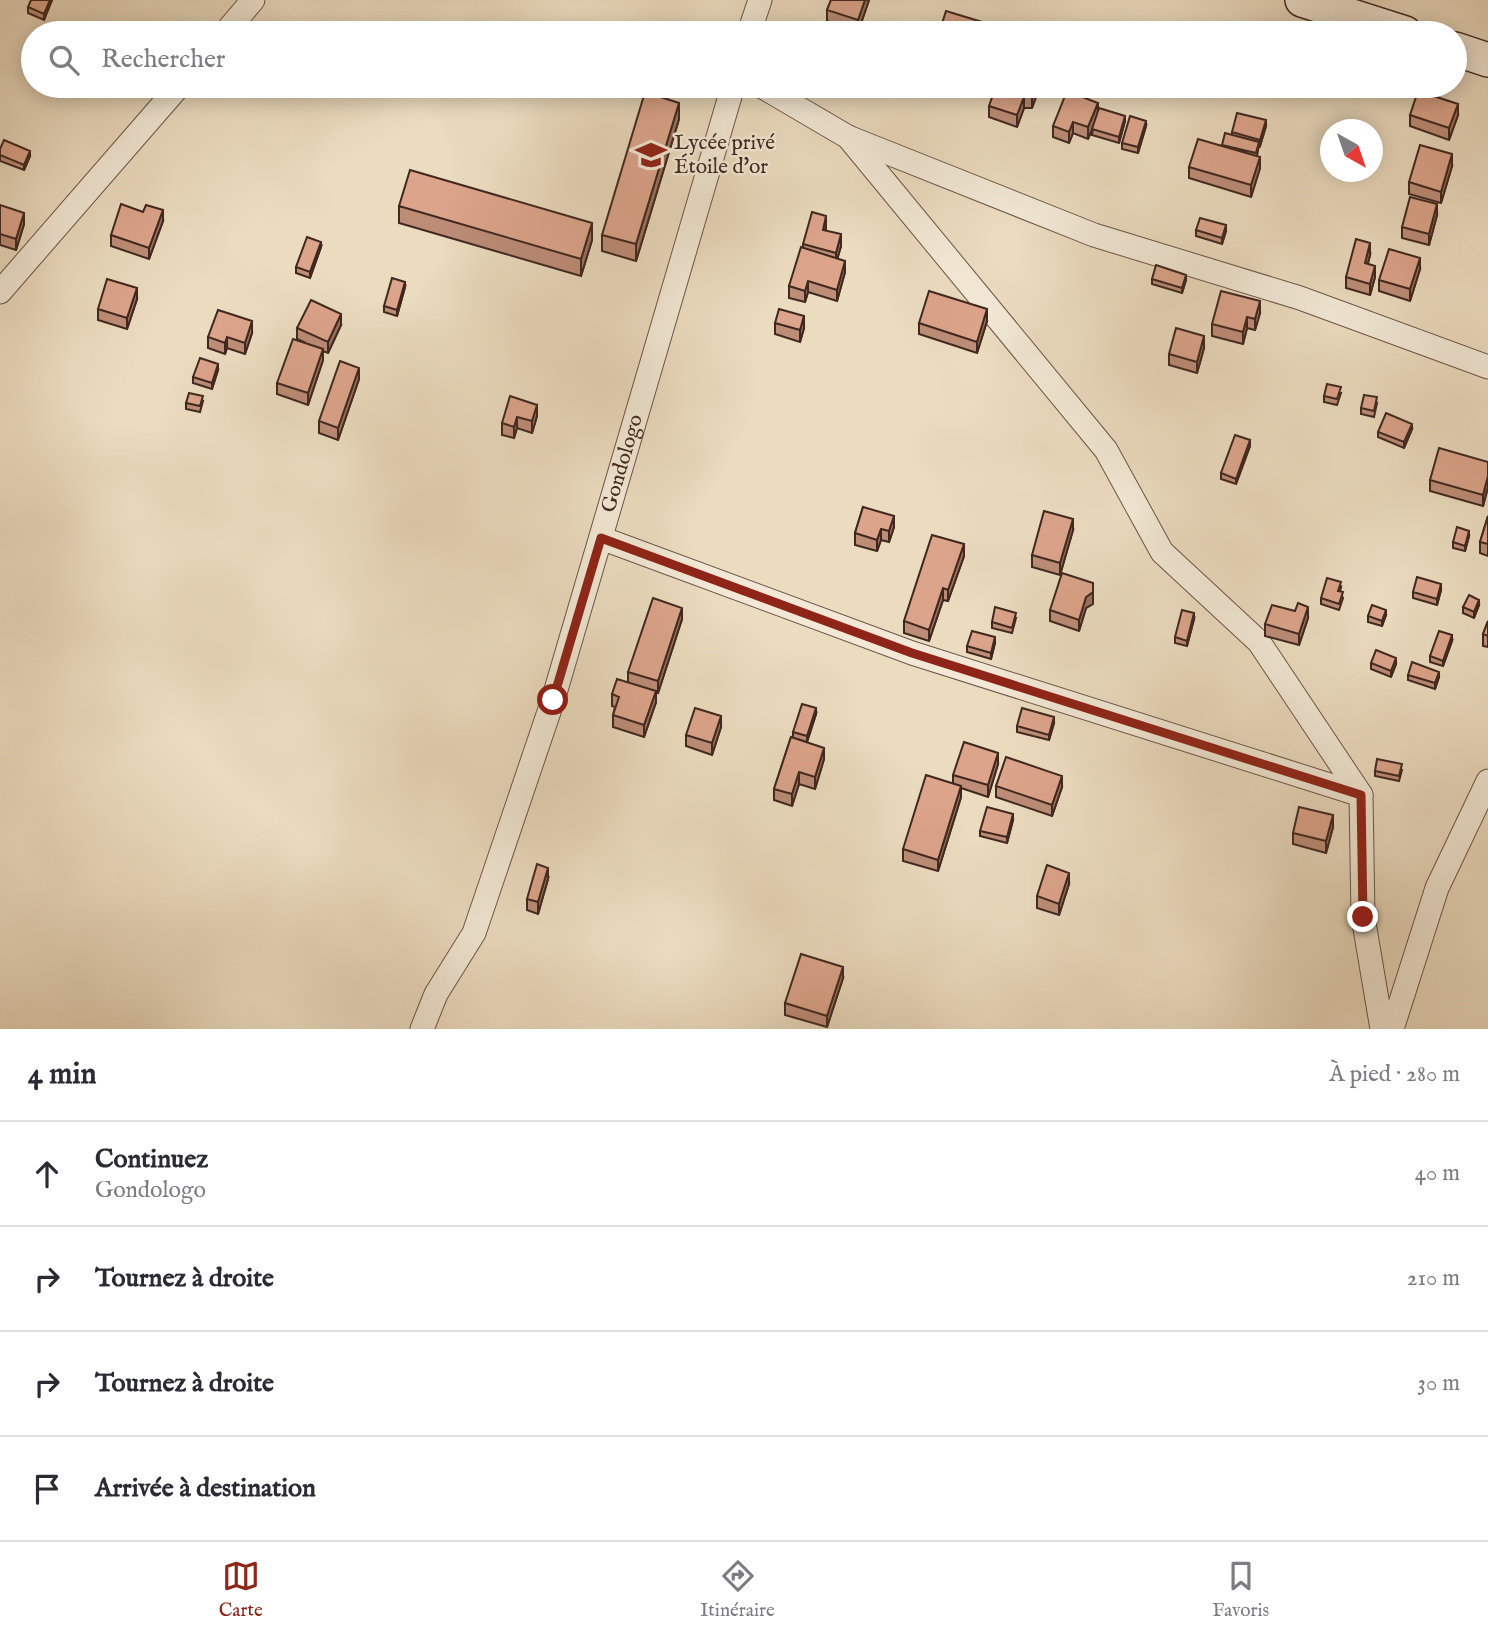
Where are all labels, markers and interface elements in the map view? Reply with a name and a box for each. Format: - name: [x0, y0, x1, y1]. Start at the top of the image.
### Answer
- search box: [21, 21, 1467, 98]
- icon: search: [45, 41, 83, 79]
- text: Rechercher: [101, 43, 225, 76]
- north arrow: [1320, 119, 1383, 182]
- place label: Lycée privé Étoile d'or: [674, 130, 775, 181]
- school or university icon: Lycée privé Étoile d'or: [634, 138, 668, 172]
- street label: Gondologo: [595, 411, 650, 516]
- route start: [537, 684, 568, 715]
- route end: [1347, 901, 1378, 932]
- text: 4 min: [28, 1056, 96, 1094]
- text: À pied · 280 m: [1329, 1060, 1460, 1089]
- text: Continuez: [95, 1143, 208, 1176]
- icon: ahead: [28, 1155, 66, 1193]
- text: 40 m: [1415, 1159, 1460, 1188]
- text: Gondologo: [95, 1176, 206, 1205]
- icon: right: [28, 1260, 66, 1298]
- text: Tournez à droite: [95, 1262, 274, 1295]
- text: 210 m: [1407, 1264, 1460, 1293]
- icon: right: [28, 1365, 66, 1403]
- text: Tournez à droite: [95, 1367, 274, 1400]
- text: 30 m: [1417, 1369, 1460, 1398]
- icon: arrive: [28, 1470, 66, 1508]
- text: Arrivée à destination: [95, 1472, 316, 1505]
- tab: Carte: [219, 1557, 263, 1623]
- tab: Itinéraire: [700, 1557, 775, 1623]
- tab: Favoris: [1212, 1557, 1269, 1623]

